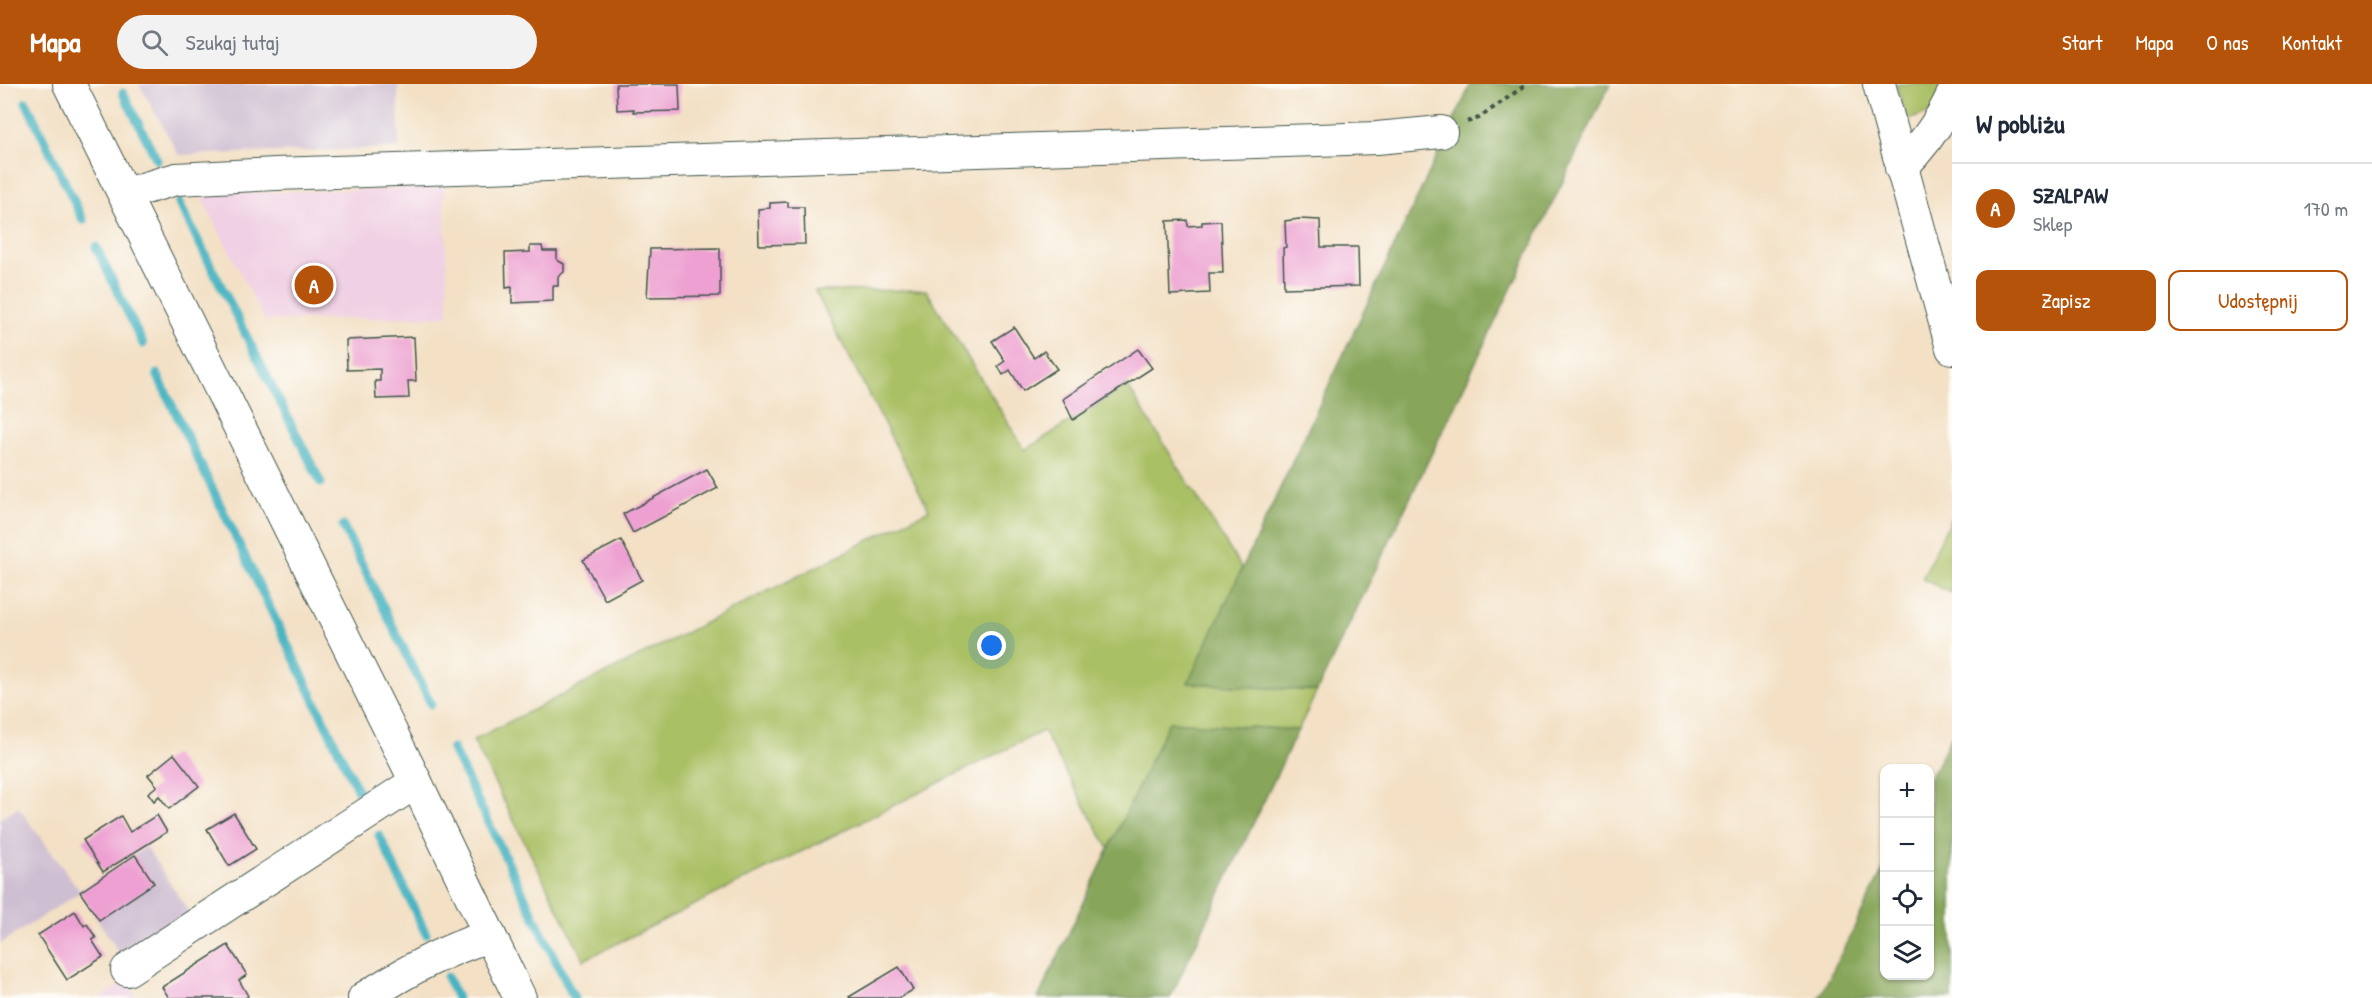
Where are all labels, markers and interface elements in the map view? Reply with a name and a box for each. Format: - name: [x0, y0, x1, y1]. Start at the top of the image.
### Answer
- search box: [117, 15, 537, 69]
- text: Mapa: [30, 23, 81, 61]
- icon: search: [138, 26, 171, 59]
- text: Szukaj tutaj: [186, 27, 280, 57]
- text: Start: [2062, 28, 2102, 57]
- text: Mapa: [2135, 28, 2173, 57]
- text: O nas: [2206, 28, 2249, 57]
- text: Kontakt: [2282, 28, 2342, 57]
- text: W pobliżu: [1976, 106, 2065, 141]
- text: SZALPAW: [2033, 180, 2108, 210]
- text: A: [1991, 195, 2000, 222]
- text: 170 m: [2304, 195, 2348, 222]
- text: Sklep: [2033, 210, 2072, 237]
- pin: A: [294, 262, 334, 308]
- button: Zapisz: [1976, 270, 2156, 331]
- button: Udostępnij: [2168, 270, 2348, 331]
- your location: [977, 631, 1006, 660]
- map controls: [1880, 764, 1934, 980]
- button: +: [1880, 764, 1934, 818]
- button: −: [1880, 818, 1934, 872]
- button: locate: [1880, 872, 1934, 926]
- button: layers: [1880, 926, 1934, 980]

